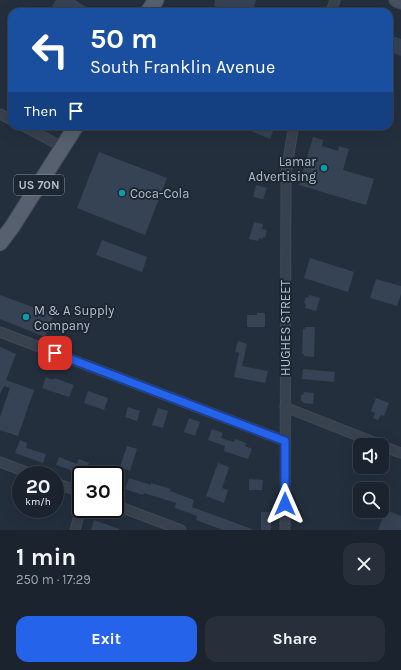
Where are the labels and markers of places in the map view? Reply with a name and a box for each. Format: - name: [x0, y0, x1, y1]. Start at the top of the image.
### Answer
- place label: Lamar Advertising: [248, 154, 317, 184]
- marker: Lamar Advertising: [319, 163, 329, 173]
- place label: Coca-Cola: [130, 186, 189, 201]
- marker: Coca-Cola: [117, 188, 127, 198]
- place label: M & A Supply Company: [34, 303, 114, 333]
- marker: M & A Supply Company: [21, 312, 31, 322]
- pin: [38, 336, 72, 370]

